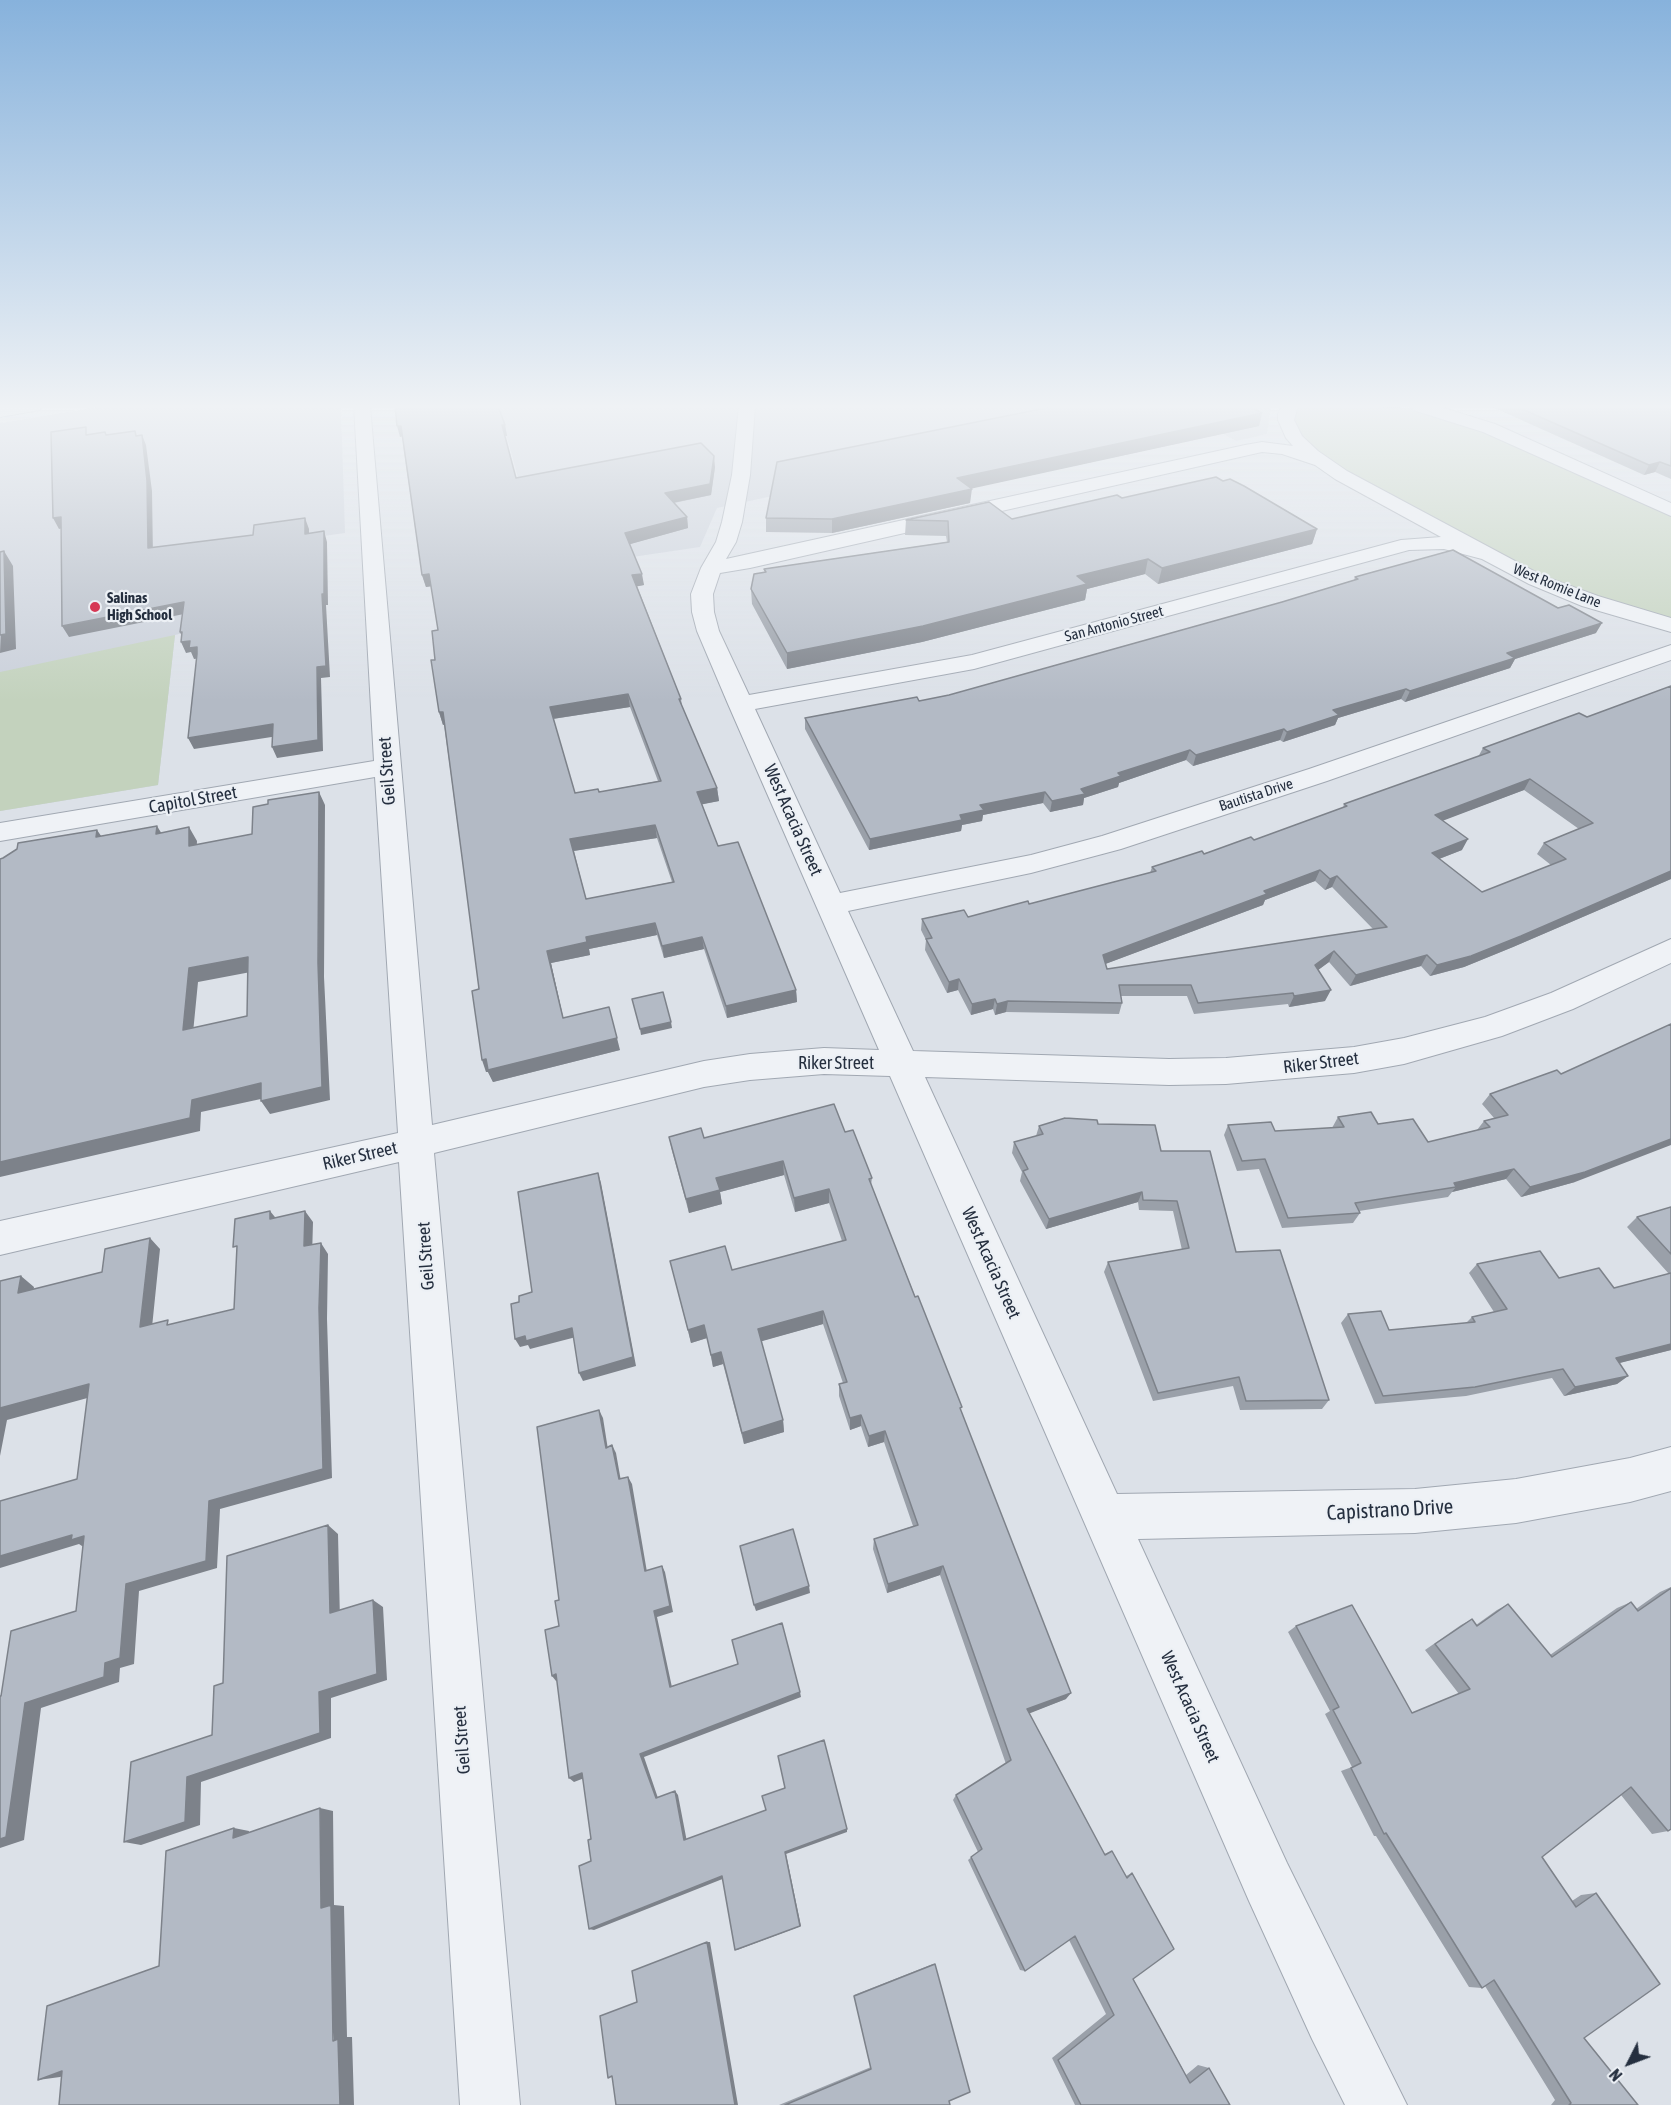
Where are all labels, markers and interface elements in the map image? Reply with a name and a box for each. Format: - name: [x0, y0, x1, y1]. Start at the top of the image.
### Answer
- street label: West Romie Lane: [1510, 560, 1604, 612]
- place label: Salinas High School: [107, 589, 172, 624]
- marker: Salinas High School: [88, 600, 102, 614]
- street label: San Antonio Street: [1063, 602, 1165, 646]
- street label: Geil Street: [374, 736, 400, 806]
- street label: West Acacia Street: [759, 761, 827, 879]
- street label: Bautista Drive: [1217, 775, 1295, 815]
- street label: Capitol Street: [147, 782, 239, 818]
- street label: Riker Street: [1282, 1048, 1360, 1078]
- street label: Riker Street: [798, 1052, 874, 1074]
- street label: Riker Street: [320, 1137, 400, 1175]
- street label: West Acacia Street: [957, 1204, 1025, 1322]
- street label: Geil Street: [413, 1221, 439, 1291]
- street label: Capistrano Drive: [1326, 1494, 1454, 1526]
- street label: West Acacia Street: [1156, 1648, 1224, 1766]
- street label: Geil Street: [449, 1705, 475, 1775]
- north arrow: [1599, 2033, 1659, 2093]
- text: N: [1606, 2066, 1625, 2085]

